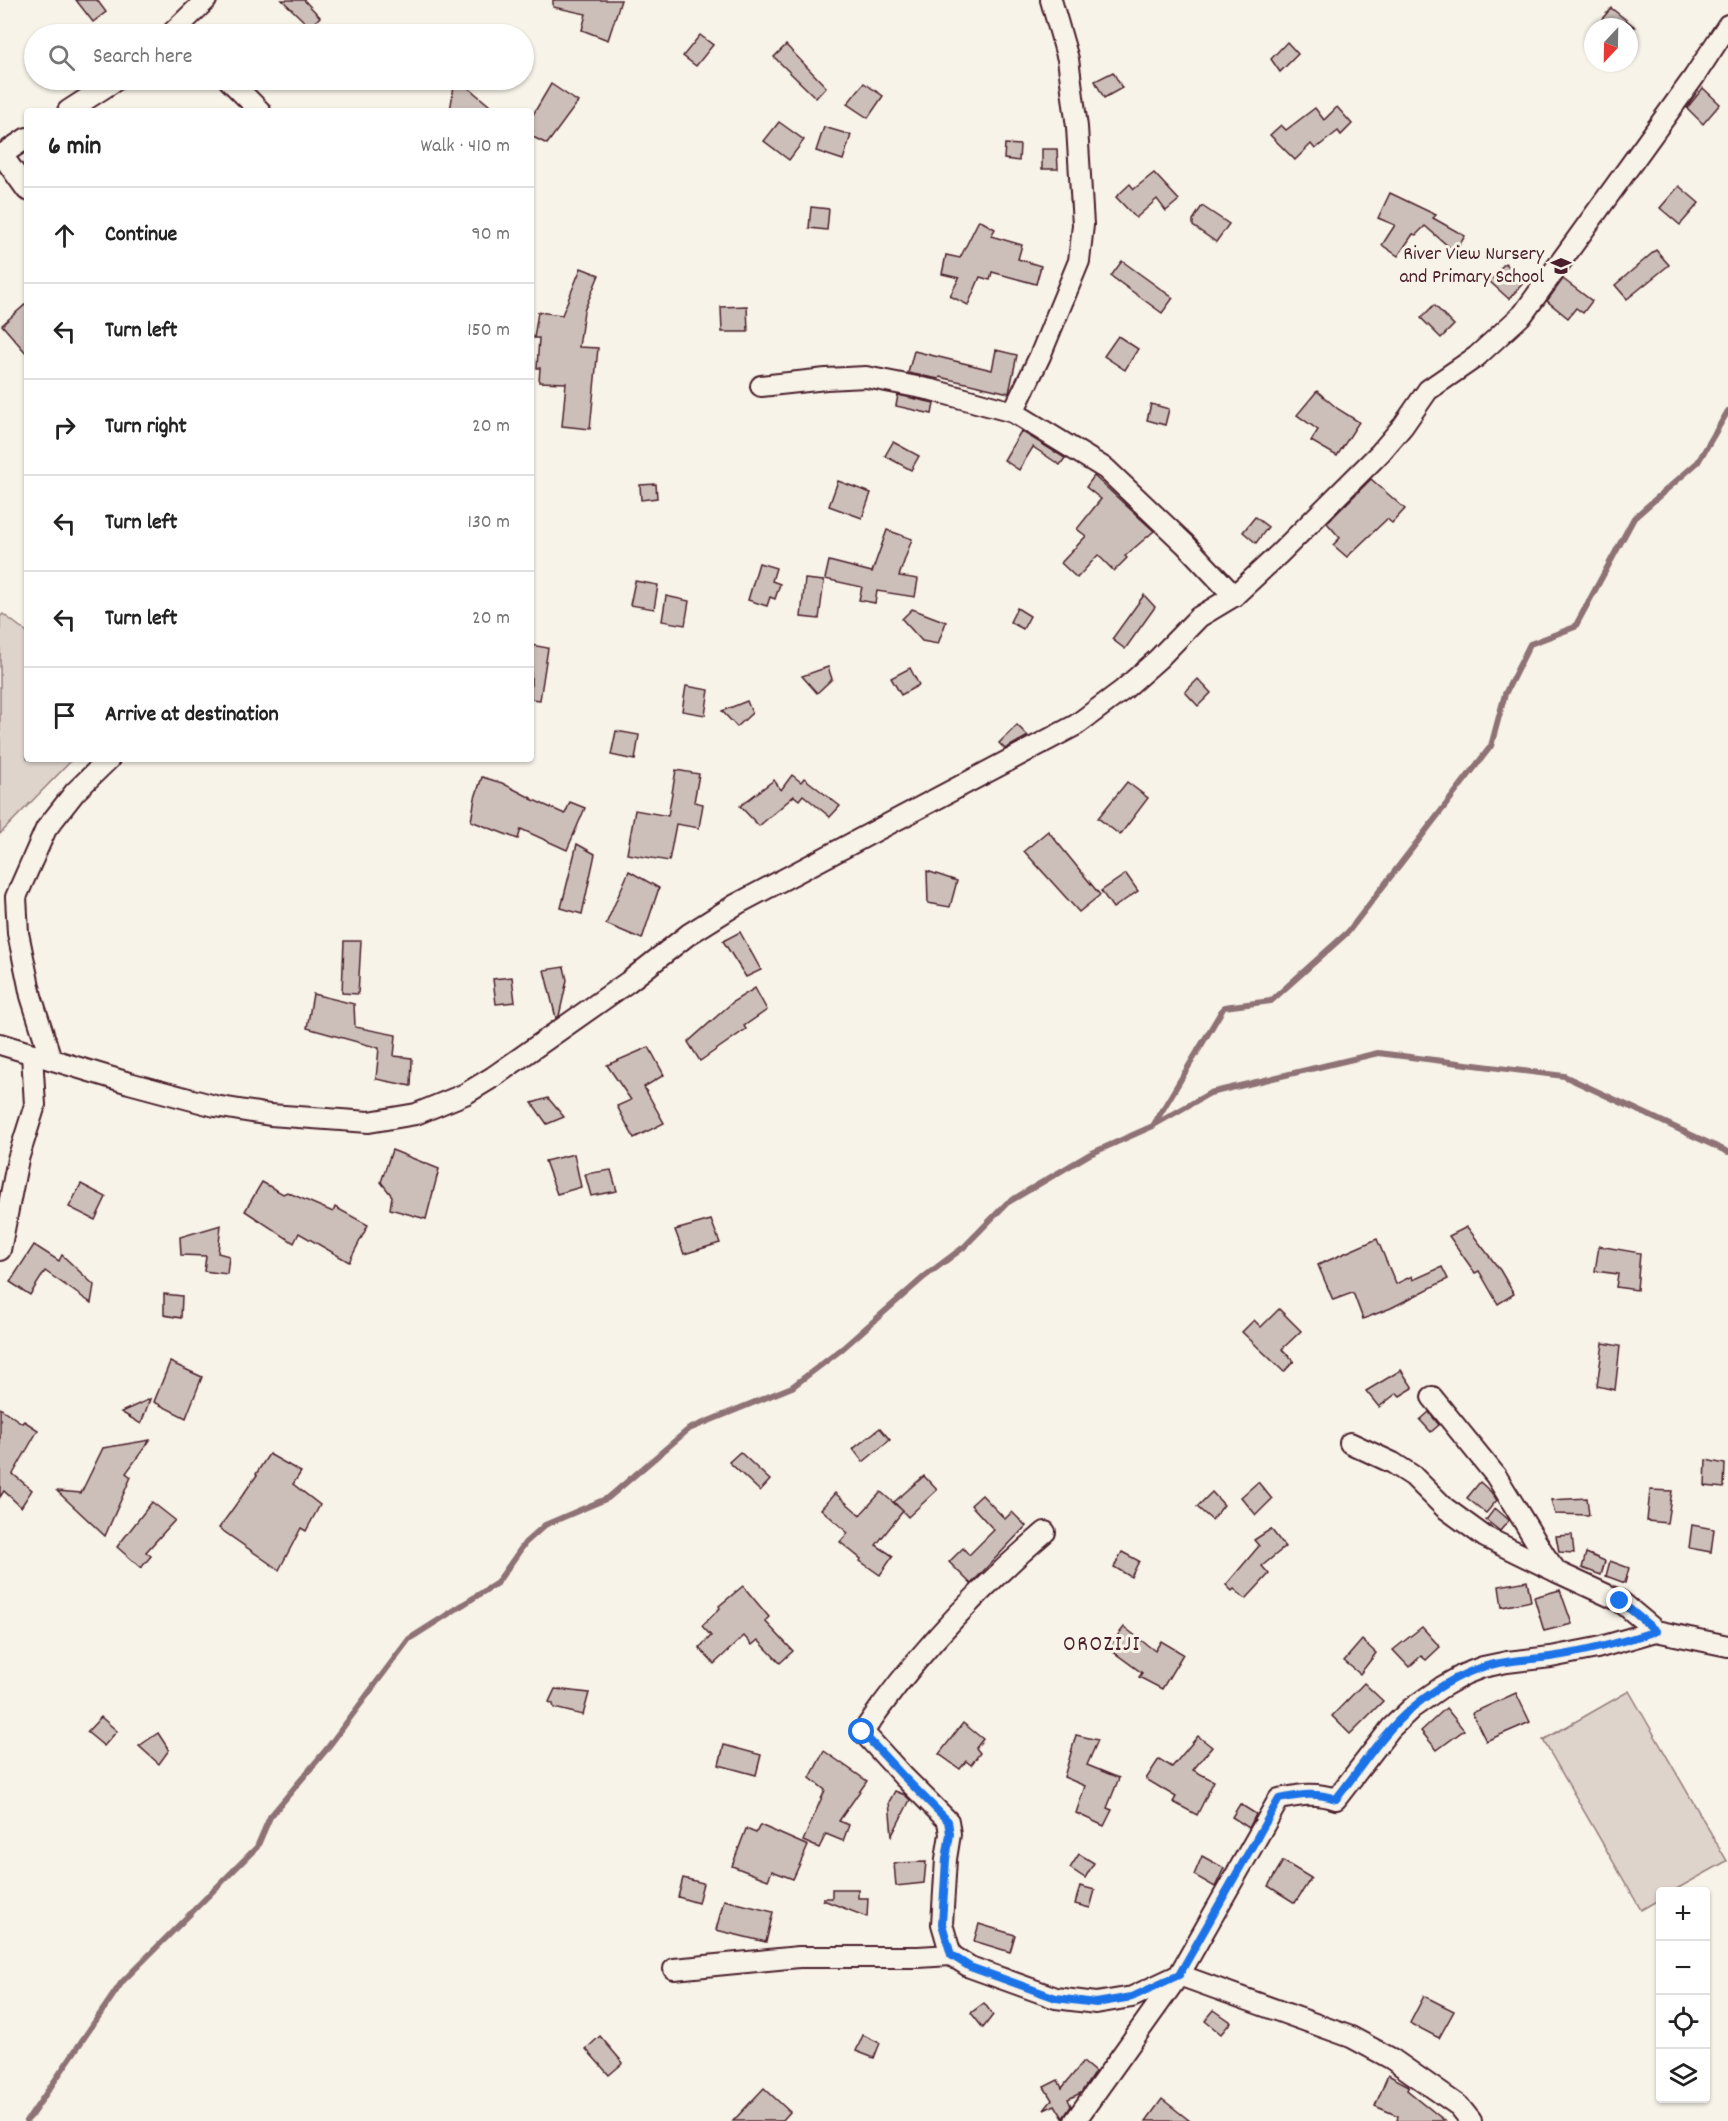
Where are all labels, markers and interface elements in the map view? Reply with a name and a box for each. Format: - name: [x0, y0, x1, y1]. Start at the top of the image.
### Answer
- north arrow: [1584, 18, 1638, 72]
- search box: [24, 24, 534, 90]
- icon: search: [45, 41, 78, 74]
- text: Search here: [93, 42, 192, 73]
- text: 6 min: [48, 129, 101, 166]
- text: Walk · 410 m: [421, 133, 510, 161]
- icon: ahead: [48, 219, 81, 252]
- text: Continue: [105, 220, 177, 251]
- text: 90 m: [472, 221, 510, 249]
- place label: River View Nursery and Primary School: [1399, 241, 1545, 292]
- school or university icon: River View Nursery and Primary School: [1549, 254, 1573, 278]
- icon: left: [48, 315, 81, 348]
- text: Turn left: [105, 316, 177, 347]
- text: 150 m: [467, 317, 510, 345]
- icon: right: [48, 411, 81, 444]
- text: Turn right: [105, 412, 187, 443]
- text: 20 m: [472, 413, 510, 441]
- icon: left: [48, 507, 81, 540]
- text: Turn left: [105, 508, 177, 539]
- text: 130 m: [468, 509, 510, 537]
- icon: left: [48, 603, 81, 636]
- text: Turn left: [105, 604, 177, 635]
- text: 20 m: [472, 605, 510, 633]
- icon: arrive: [48, 699, 81, 732]
- text: Arrive at destination: [105, 700, 279, 731]
- route end: [1606, 1587, 1632, 1613]
- district label: OROZIJI: [1063, 1630, 1141, 1661]
- route start: [848, 1718, 874, 1744]
- map controls: [1656, 1887, 1710, 2103]
- button: +: [1656, 1887, 1710, 1941]
- button: −: [1656, 1941, 1710, 1995]
- button: locate: [1656, 1995, 1710, 2049]
- button: layers: [1656, 2049, 1710, 2103]

